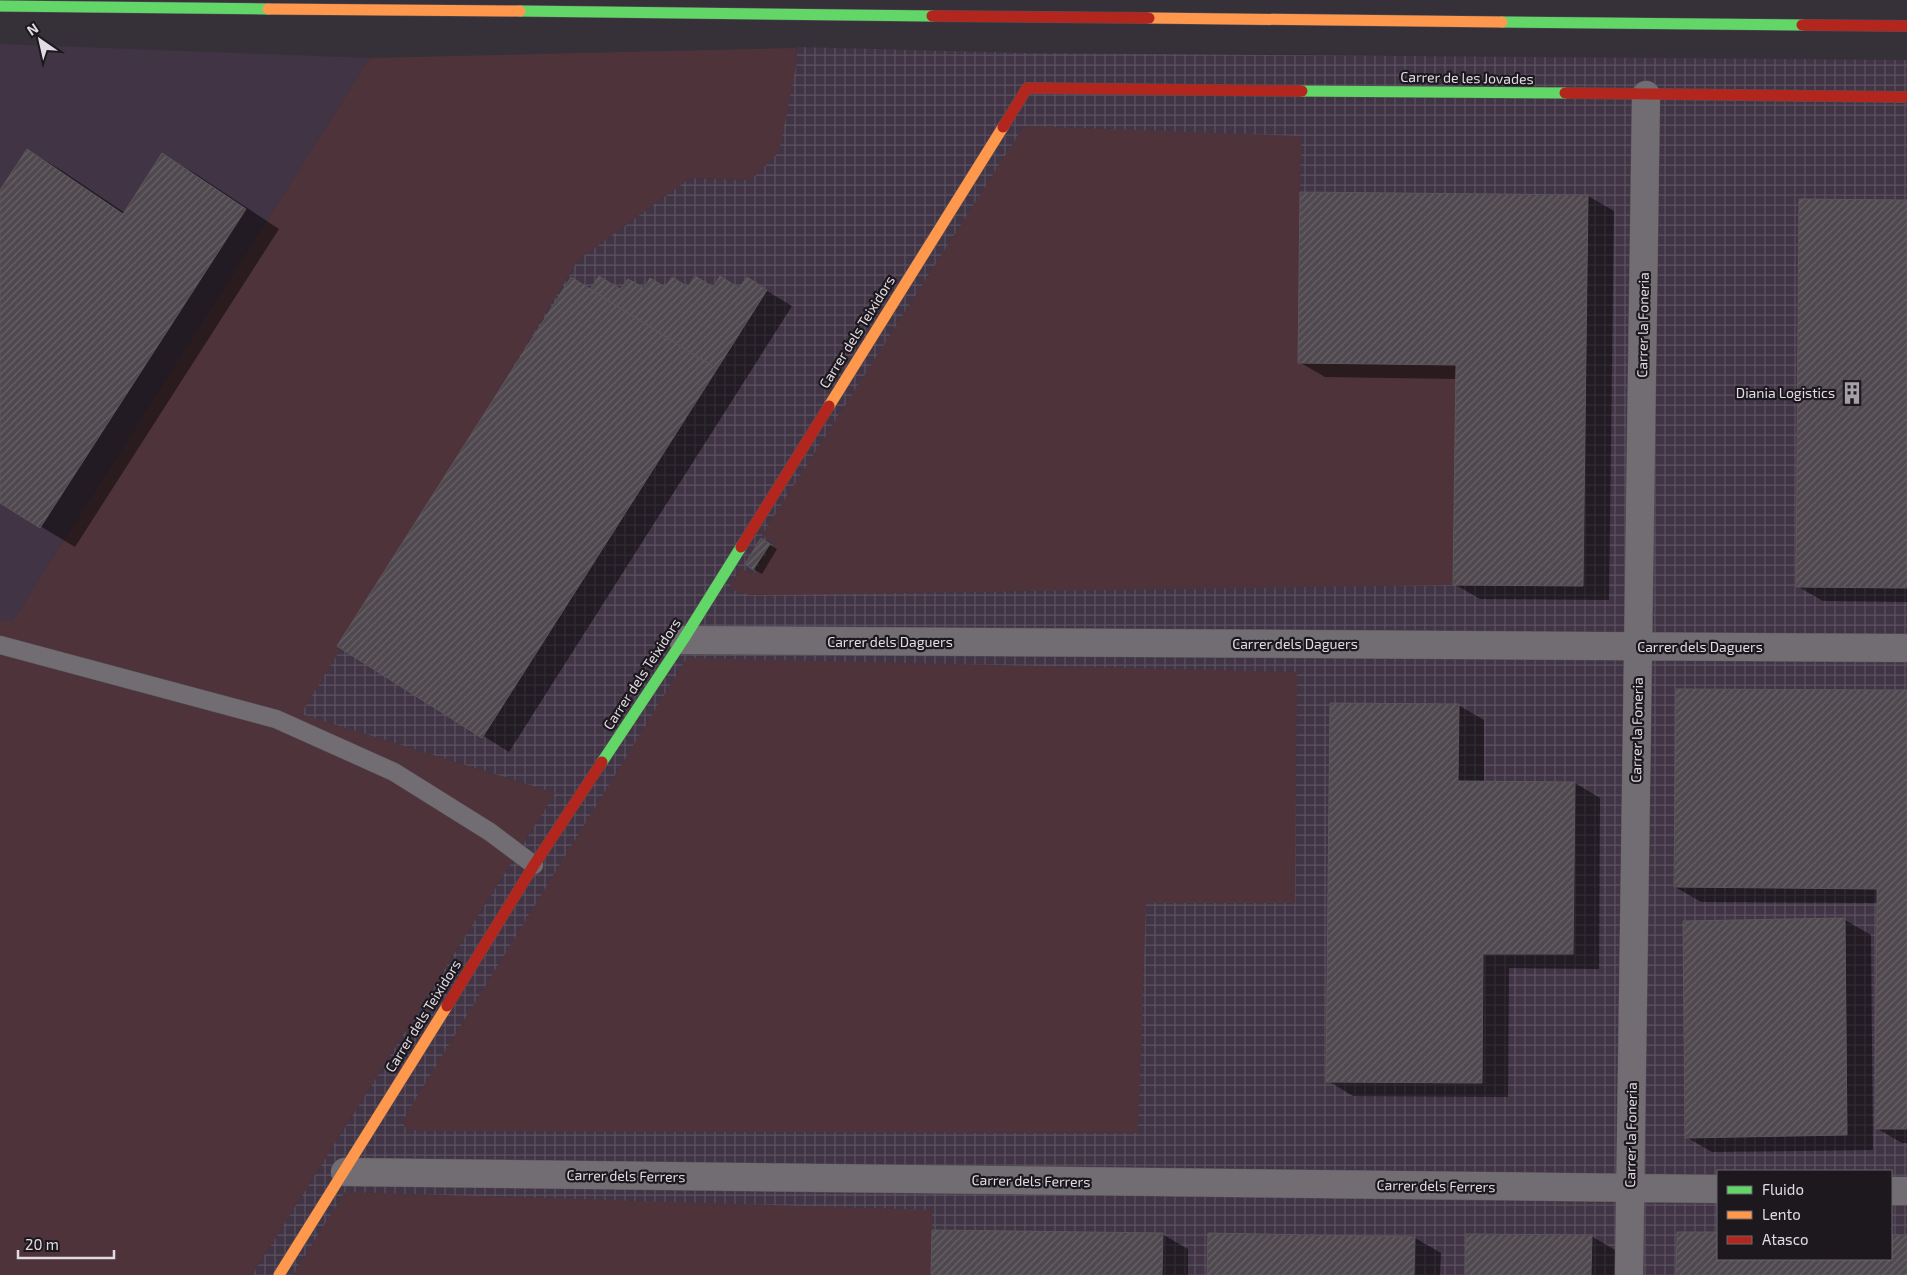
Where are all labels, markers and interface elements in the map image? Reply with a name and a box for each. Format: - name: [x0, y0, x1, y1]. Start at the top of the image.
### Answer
- north arrow: [15, 15, 65, 65]
- text: N: [24, 19, 41, 39]
- street label: Carrer de les Jovades: [1400, 68, 1534, 87]
- street label: Carrer dels Teixidors: [815, 272, 898, 391]
- street label: Carrer la Foneria: [1633, 272, 1652, 378]
- building icon: Diania Logistics: [1839, 380, 1865, 406]
- place label: Diania Logistics: [1736, 384, 1835, 401]
- street label: Carrer dels Teixidors: [599, 615, 684, 733]
- street label: Carrer dels Daguers: [827, 633, 953, 650]
- street label: Carrer dels Daguers: [1232, 635, 1358, 652]
- street label: Carrer dels Daguers: [1637, 638, 1763, 655]
- street label: Carrer la Foneria: [1627, 677, 1646, 783]
- street label: Carrer dels Teixidors: [381, 956, 464, 1075]
- street label: Carrer la Foneria: [1621, 1082, 1640, 1188]
- street label: Carrer dels Ferrers: [567, 1166, 686, 1185]
- legend: [1717, 1170, 1892, 1260]
- street label: Carrer dels Ferrers: [972, 1171, 1091, 1190]
- street label: Carrer dels Ferrers: [1377, 1176, 1496, 1195]
- text: Fluido: [1762, 1180, 1804, 1198]
- text: Lento: [1762, 1205, 1801, 1223]
- scale bar: [18, 1228, 114, 1260]
- text: Atasco: [1762, 1230, 1808, 1248]
- text: 20 m: [25, 1235, 59, 1253]

